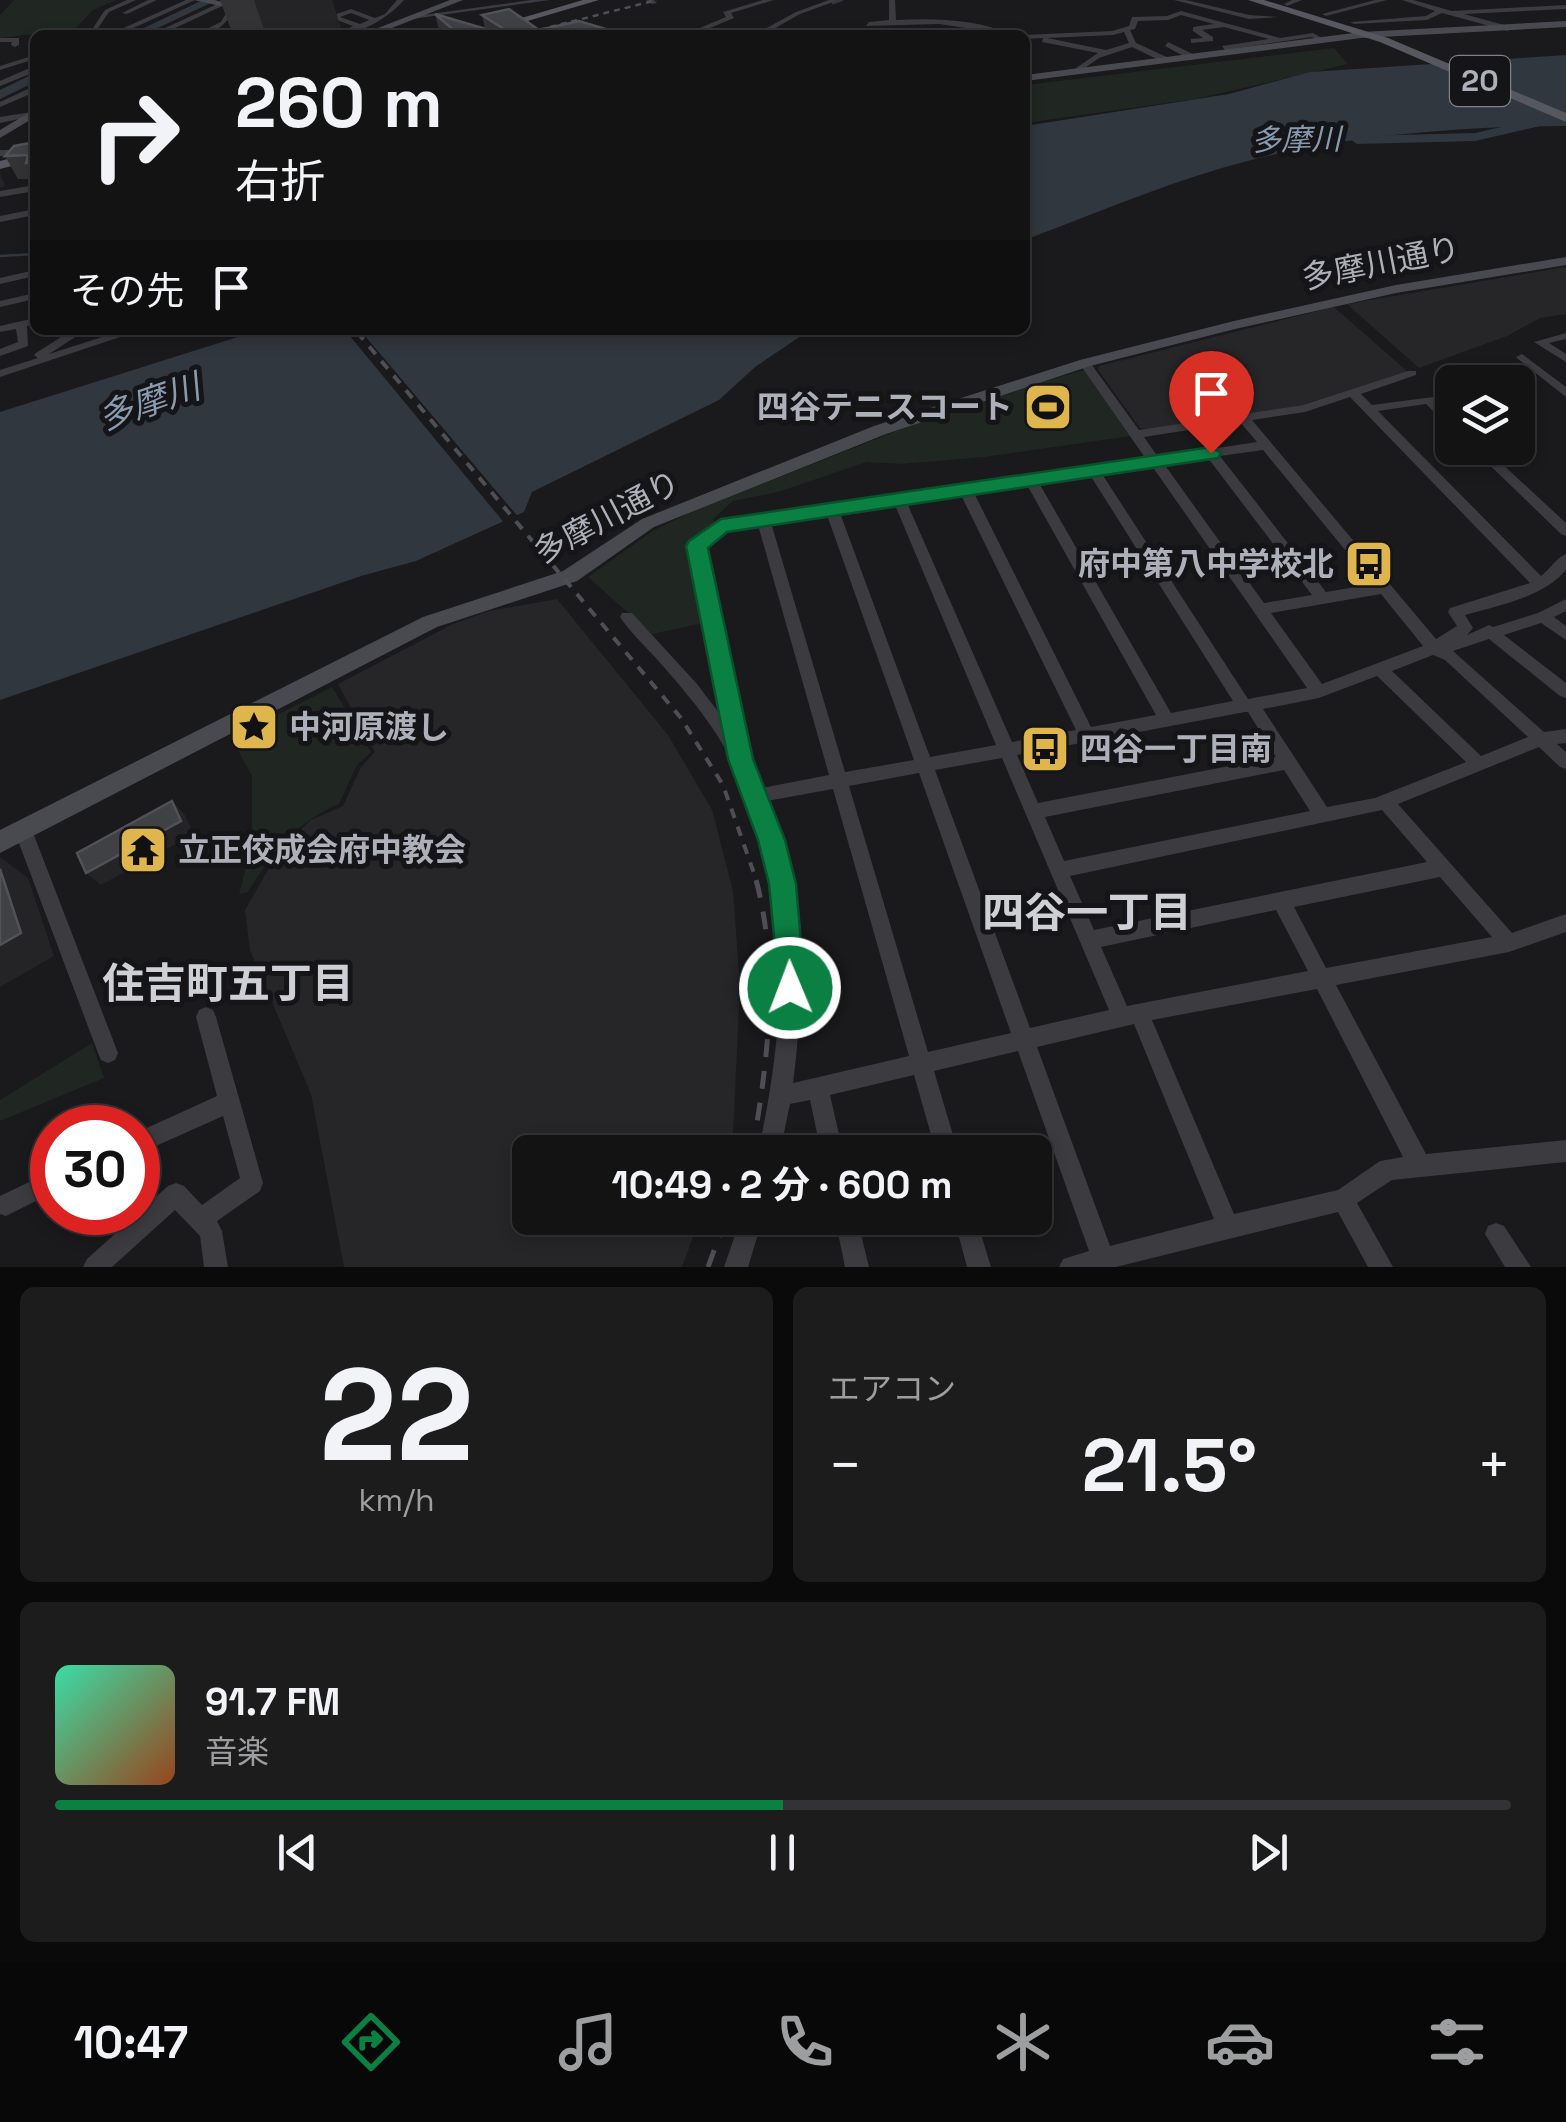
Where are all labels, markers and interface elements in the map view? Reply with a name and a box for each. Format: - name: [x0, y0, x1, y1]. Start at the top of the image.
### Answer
- road number: 20: [1450, 56, 1510, 106]
- text: 260 m: [235, 58, 443, 147]
- icon: right: [70, 70, 200, 200]
- water label: 多摩川: [1251, 119, 1344, 160]
- text: 右折: [235, 153, 325, 210]
- street label: 多摩川通り: [1299, 228, 1463, 298]
- icon: arrive: [204, 260, 259, 315]
- text: その先: [70, 267, 184, 315]
- pin: [1169, 351, 1254, 454]
- water label: 多摩川: [92, 363, 210, 440]
- map controls: [1435, 365, 1535, 465]
- button: layers: [1435, 365, 1535, 465]
- icon: arrive: [1184, 366, 1239, 421]
- sports icon: 四谷テニスコート: [1022, 381, 1074, 433]
- place label: 四谷テニスコート: [757, 387, 1013, 427]
- street label: 多摩川通り: [527, 462, 687, 572]
- bus stop icon: 府中第八中学校北: [1343, 538, 1395, 590]
- place label: 府中第八中学校北: [1078, 544, 1334, 584]
- place icon: 中河原渡し: [228, 701, 280, 753]
- place label: 中河原渡し: [289, 707, 449, 747]
- bus stop icon: 四谷一丁目南: [1019, 723, 1071, 775]
- place label: 四谷一丁目南: [1080, 729, 1272, 769]
- temple icon: 立正佼成会府中教会: [117, 824, 169, 876]
- place label: 立正佼成会府中教会: [178, 830, 466, 870]
- district label: 四谷一丁目: [982, 886, 1192, 939]
- position arrow: [738, 936, 842, 1040]
- district label: 住吉町五丁目: [102, 957, 354, 1010]
- speed limit sign: 30: [30, 1105, 160, 1235]
- text: 10:49 · 2 分 · 600 m: [611, 1161, 953, 1209]
- text: 22: [319, 1332, 474, 1498]
- text: エアコン: [828, 1369, 956, 1409]
- text: 21.5°: [1082, 1417, 1257, 1513]
- text: −: [828, 1430, 862, 1500]
- text: +: [1477, 1430, 1511, 1500]
- text: km/h: [358, 1480, 435, 1520]
- text: 91.7 FM: [205, 1678, 340, 1726]
- text: 音楽: [205, 1732, 269, 1772]
- icon: previous: [270, 1825, 325, 1880]
- icon: pause: [755, 1825, 810, 1880]
- icon: next: [1241, 1825, 1296, 1880]
- icon: directions: [336, 2007, 406, 2077]
- icon: music: [553, 2007, 623, 2077]
- icon: phone: [770, 2007, 840, 2077]
- icon: climate: [988, 2007, 1058, 2077]
- icon: car: [1205, 2007, 1275, 2077]
- icon: filters: [1422, 2007, 1492, 2077]
- text: 10:47: [74, 2014, 188, 2071]

